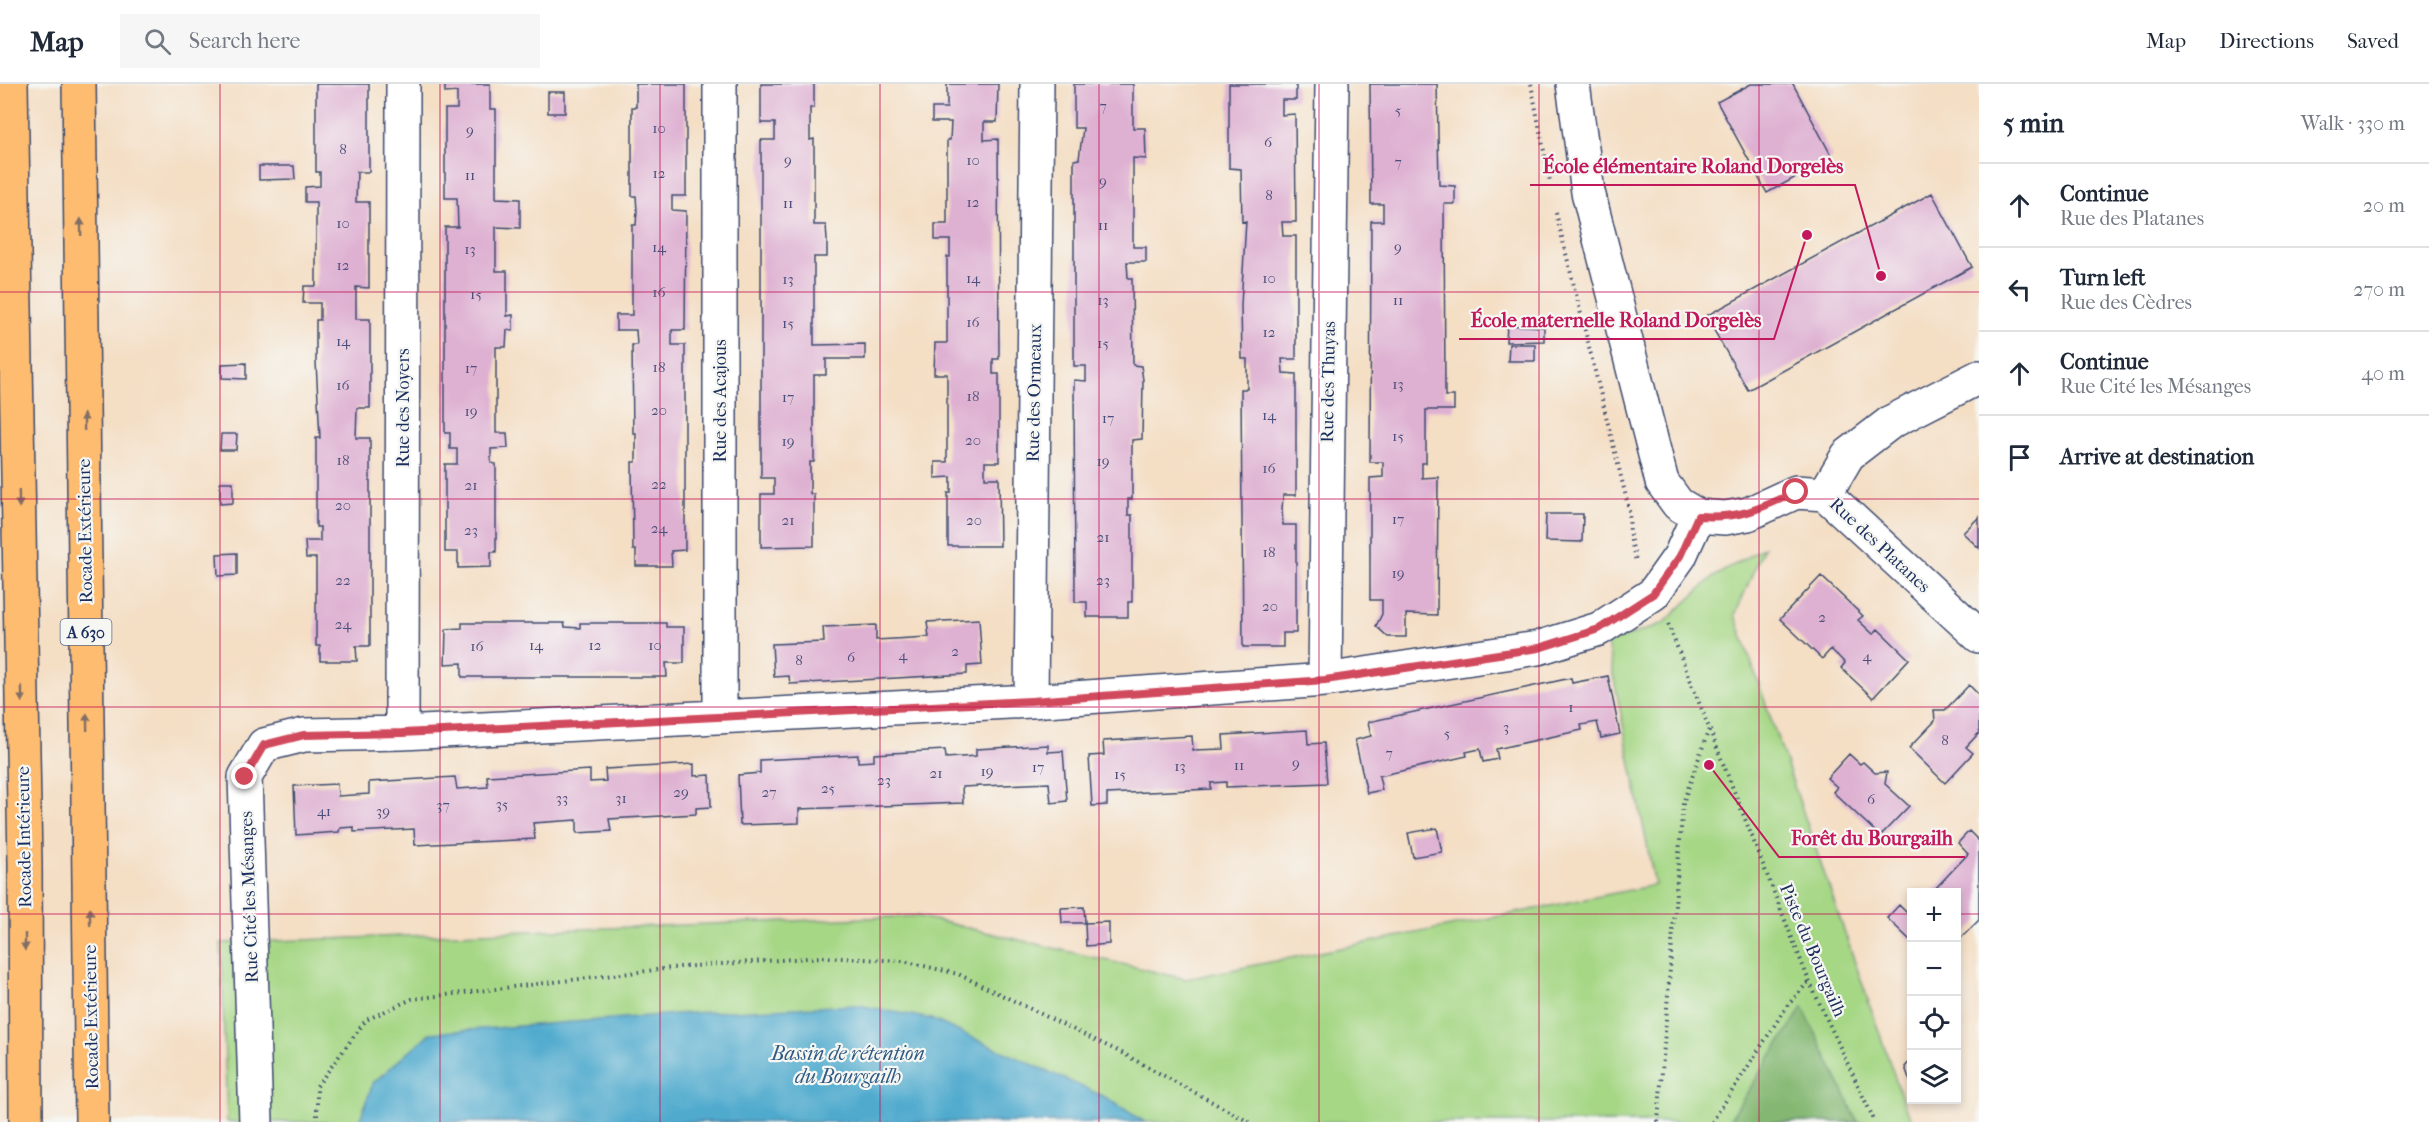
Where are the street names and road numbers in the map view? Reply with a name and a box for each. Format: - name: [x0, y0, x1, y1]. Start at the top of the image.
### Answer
- street label: Rue des Thuyas: [1317, 321, 1340, 443]
- street label: Rue des Ormeaux: [1023, 323, 1046, 462]
- street label: Rue des Acajous: [710, 339, 731, 463]
- street label: Rue des Noyers: [393, 348, 414, 468]
- street label: Rocade Extérieure: [74, 458, 97, 604]
- street label: Rue des Platanes: [1825, 493, 1934, 598]
- road number: A 630: [60, 619, 112, 645]
- street label: Rocade Intérieure: [13, 766, 36, 908]
- street label: Rue Cité les Mésanges: [236, 810, 263, 983]
- street label: Piste du Bourgailh: [1775, 880, 1850, 1020]
- street label: Rocade Extérieure: [80, 944, 103, 1090]

